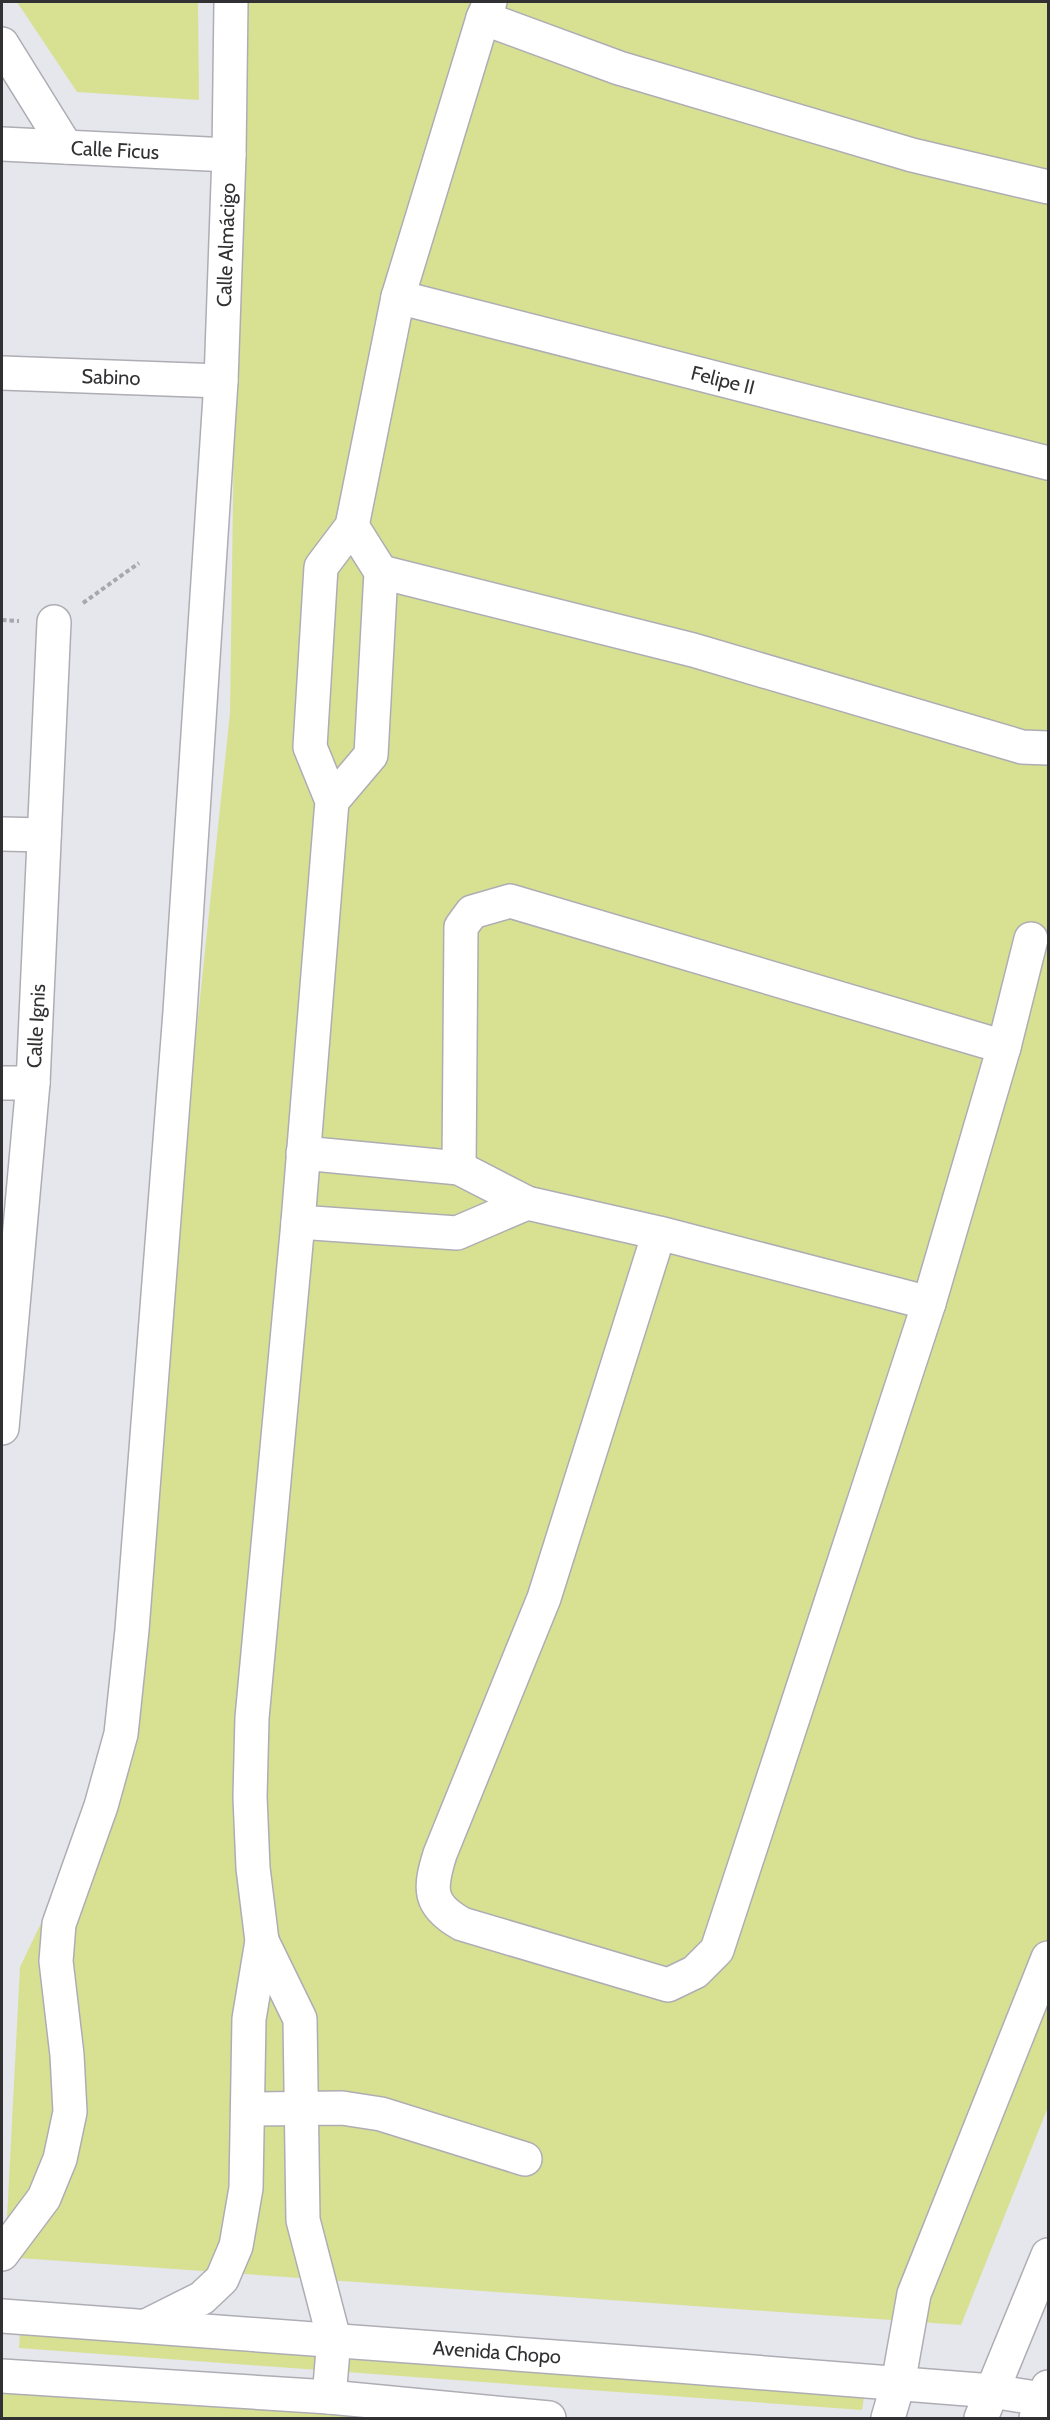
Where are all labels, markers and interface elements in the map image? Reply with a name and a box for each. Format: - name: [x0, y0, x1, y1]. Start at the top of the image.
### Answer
- street label: Calle Ficus: [70, 136, 160, 164]
- street label: Calle Almácigo: [212, 182, 240, 308]
- street label: Felipe II: [689, 361, 757, 399]
- street label: Sabino: [81, 364, 141, 390]
- street label: Calle Ignis: [22, 983, 50, 1069]
- street label: Avenida Chopo: [432, 2336, 562, 2368]

